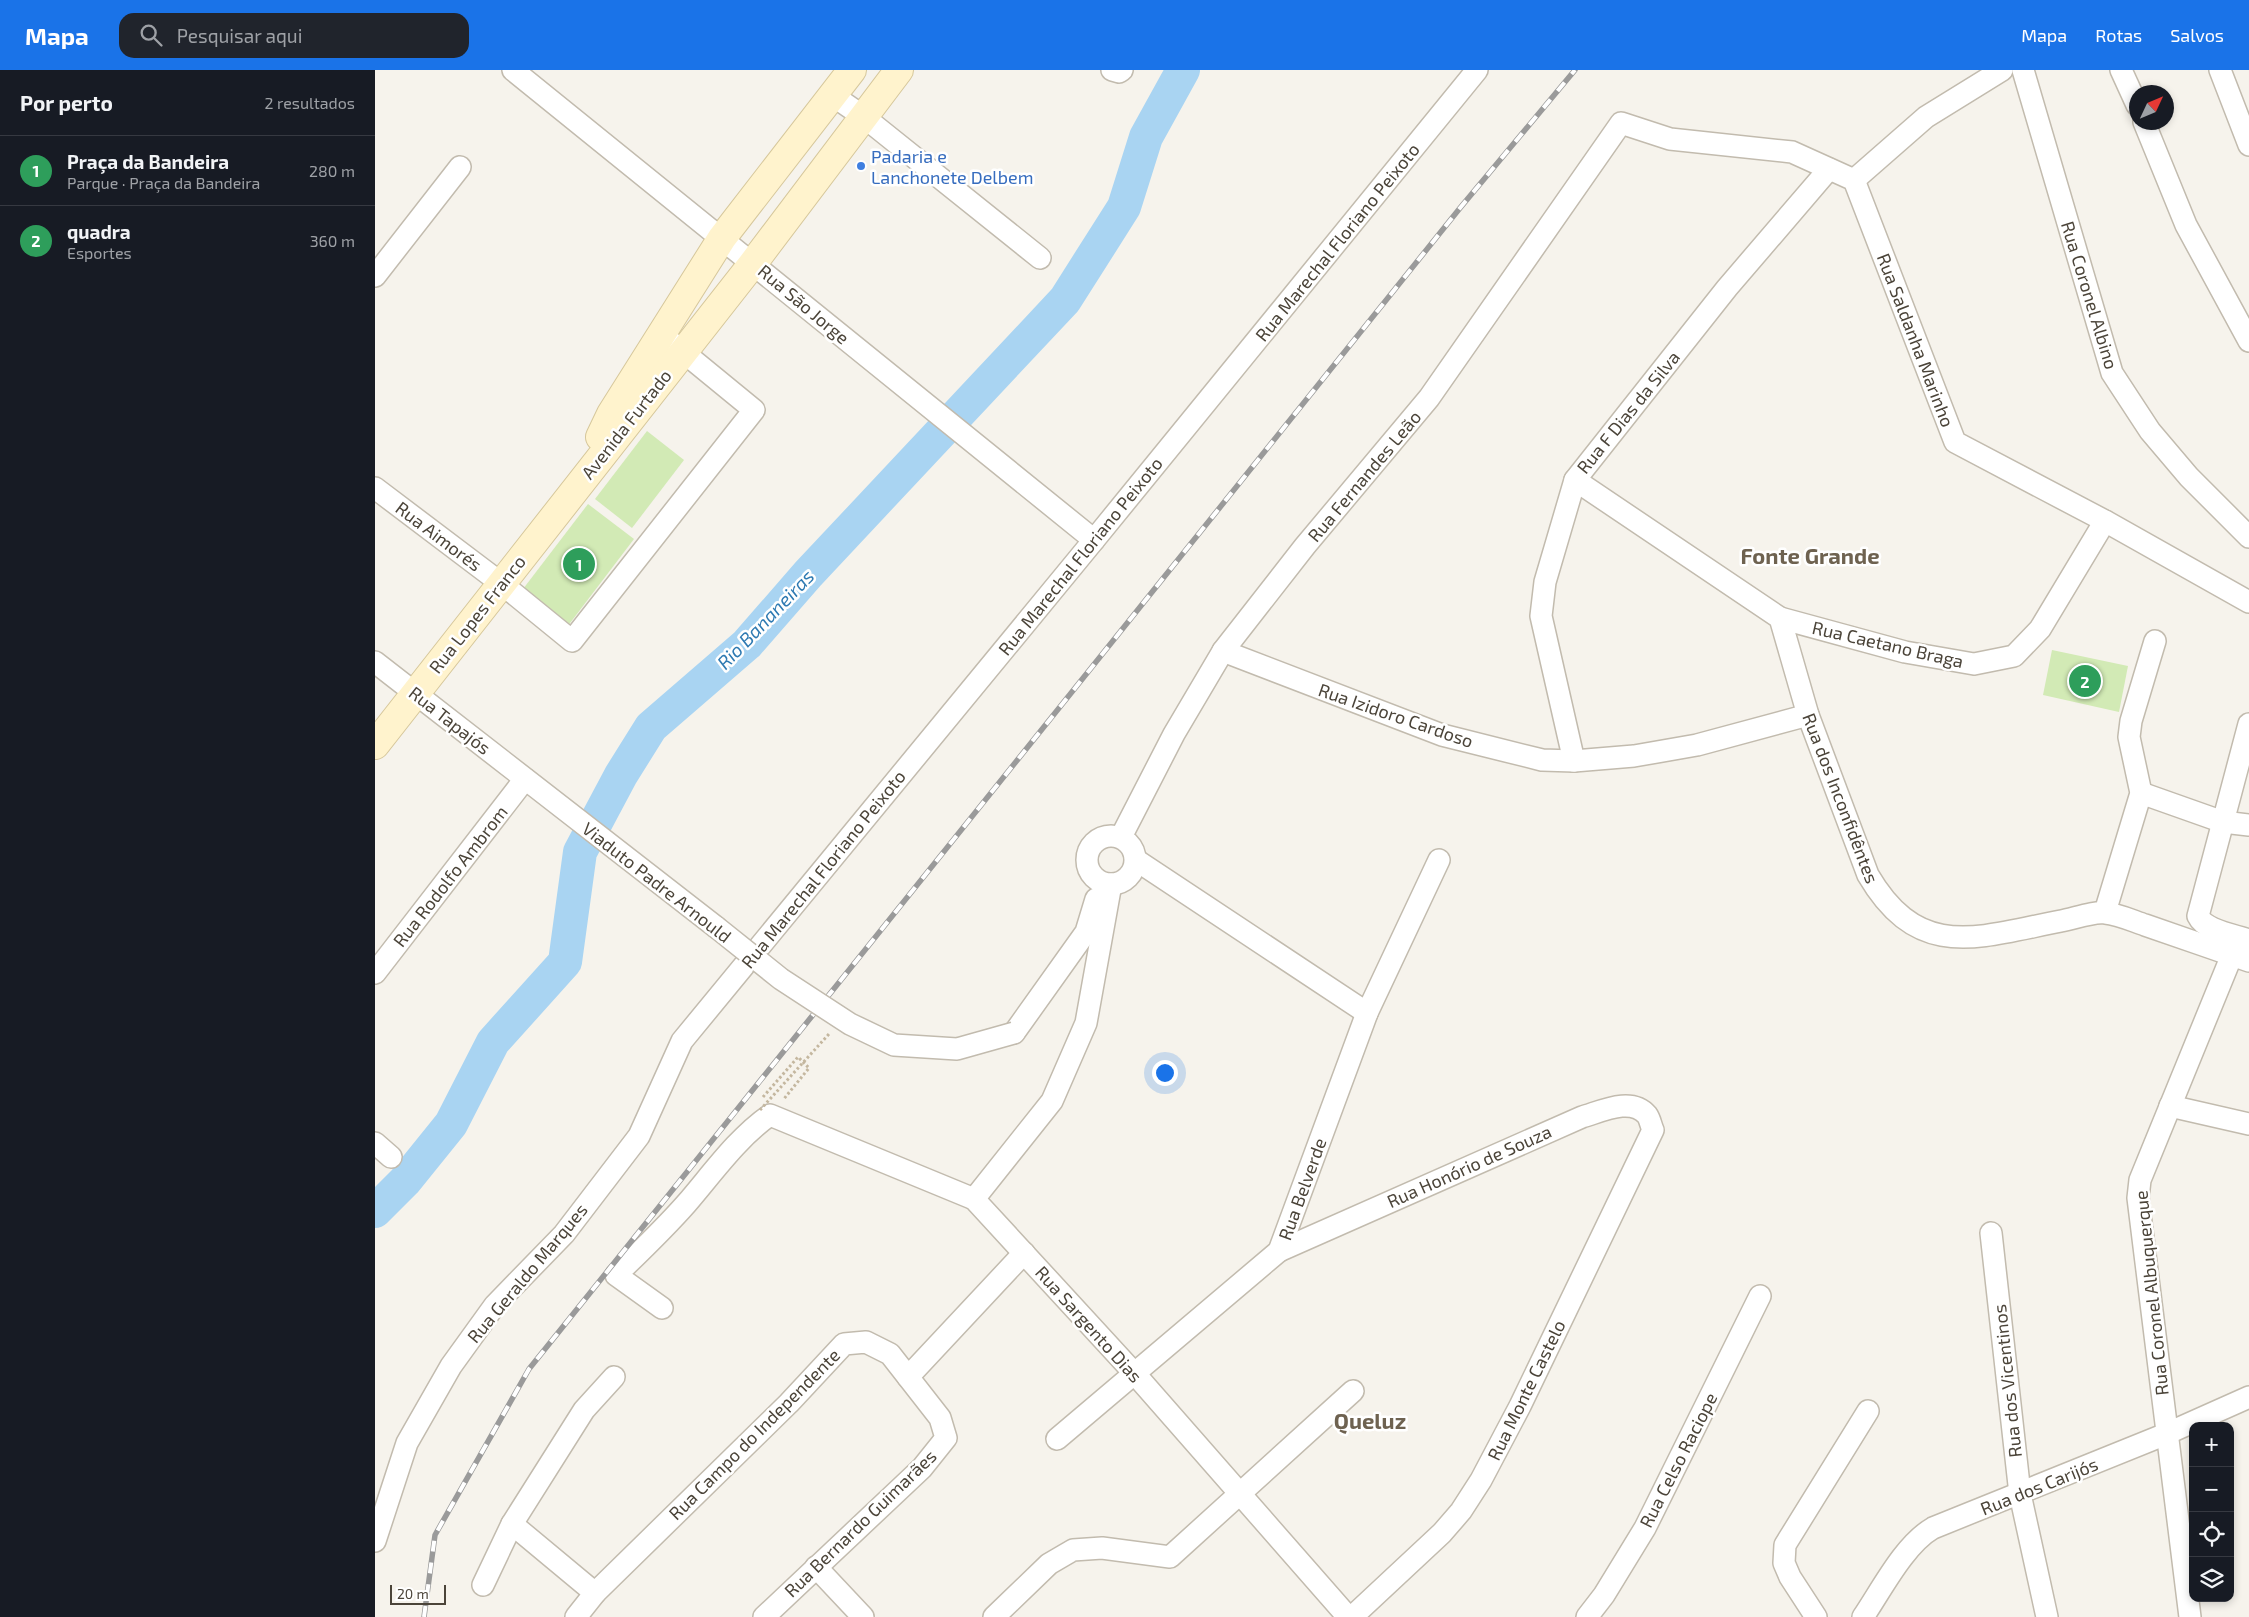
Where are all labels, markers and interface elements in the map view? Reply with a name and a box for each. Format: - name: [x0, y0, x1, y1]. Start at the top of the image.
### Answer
- search box: [119, 13, 469, 58]
- text: Mapa: [25, 21, 89, 50]
- icon: search: [137, 21, 165, 49]
- text: Pesquisar aqui: [177, 24, 302, 47]
- text: Mapa: [2021, 24, 2067, 46]
- text: Rotas: [2095, 24, 2142, 46]
- text: Salvos: [2170, 24, 2224, 46]
- north arrow: [2129, 85, 2174, 130]
- text: Por perto: [20, 90, 113, 115]
- text: 2 resultados: [264, 93, 355, 112]
- street label: Rua Marechal Floriano Peixoto: [1250, 139, 1424, 345]
- place label: Padaria e Lanchonete Delbem: [871, 145, 1033, 188]
- text: Praça da Bandeira: [67, 150, 229, 173]
- marker: Padaria e Lanchonete Delbem: [855, 160, 867, 172]
- text: 1: [33, 161, 39, 180]
- text: 280 m: [309, 161, 355, 180]
- text: Parque · Praça da Bandeira: [67, 173, 260, 192]
- street label: Rua Coronel Albino: [2057, 218, 2123, 372]
- text: quadra: [67, 220, 131, 243]
- text: 2: [31, 231, 41, 250]
- text: 360 m: [310, 231, 355, 250]
- text: Esportes: [67, 243, 132, 262]
- street label: Rua Saldanha Marinho: [1873, 250, 1959, 430]
- street label: Rua São Jorge: [754, 259, 854, 349]
- street label: Rua F Dias da Silva: [1572, 346, 1684, 478]
- street label: Avenida Furtado: [576, 365, 676, 483]
- street label: Rua Fernandes Leão: [1303, 406, 1425, 546]
- street label: Rua Marechal Floriano Peixoto: [993, 453, 1167, 659]
- street label: Rua Aimorés: [392, 496, 486, 576]
- district label: Fonte Grande: [1740, 542, 1880, 568]
- pin: 1: [563, 545, 595, 583]
- street label: Rua Lopes Franco: [424, 551, 530, 677]
- water label: Rio Bananeiras: [712, 564, 818, 674]
- street label: Rua Caetano Braga: [1810, 616, 1966, 672]
- pin: 2: [2069, 662, 2101, 700]
- street label: Rua Izidoro Cardoso: [1316, 678, 1476, 752]
- street label: Rua Tapajós: [405, 681, 495, 759]
- street label: Rua dos Inconfidêntes: [1798, 710, 1884, 886]
- street label: Rua Marechal Floriano Peixoto: [736, 766, 910, 972]
- street label: Rua Rodolfo Ambrom: [388, 801, 512, 951]
- street label: Viaduto Padre Arnould: [578, 817, 736, 947]
- your location: [1152, 1060, 1178, 1086]
- street label: Rua Honório de Souza: [1383, 1120, 1555, 1212]
- street label: Rua Belverde: [1273, 1135, 1331, 1243]
- street label: Rua Coronel Albuquerque: [2129, 1189, 2173, 1397]
- street label: Rua Geraldo Marques: [462, 1199, 592, 1347]
- street label: Rua Sargento Dias: [1031, 1261, 1147, 1387]
- street label: Rua dos Vicentinos: [1988, 1303, 2026, 1459]
- street label: Rua Monte Castelo: [1482, 1316, 1570, 1464]
- street label: Rua Campo do Independente: [664, 1344, 844, 1524]
- street label: Rua Celso Raciope: [1634, 1389, 1722, 1531]
- district label: Queluz: [1334, 1407, 1406, 1434]
- map controls: [2189, 1422, 2234, 1602]
- button: +: [2189, 1422, 2234, 1467]
- street label: Rua Bernardo Guimarães: [779, 1445, 941, 1601]
- street label: Rua dos Carijós: [1977, 1452, 2101, 1520]
- button: −: [2189, 1467, 2234, 1512]
- button: locate: [2189, 1512, 2234, 1557]
- button: layers: [2189, 1557, 2234, 1602]
- scale bar: [390, 1582, 446, 1605]
- text: 20 m: [397, 1585, 429, 1602]

